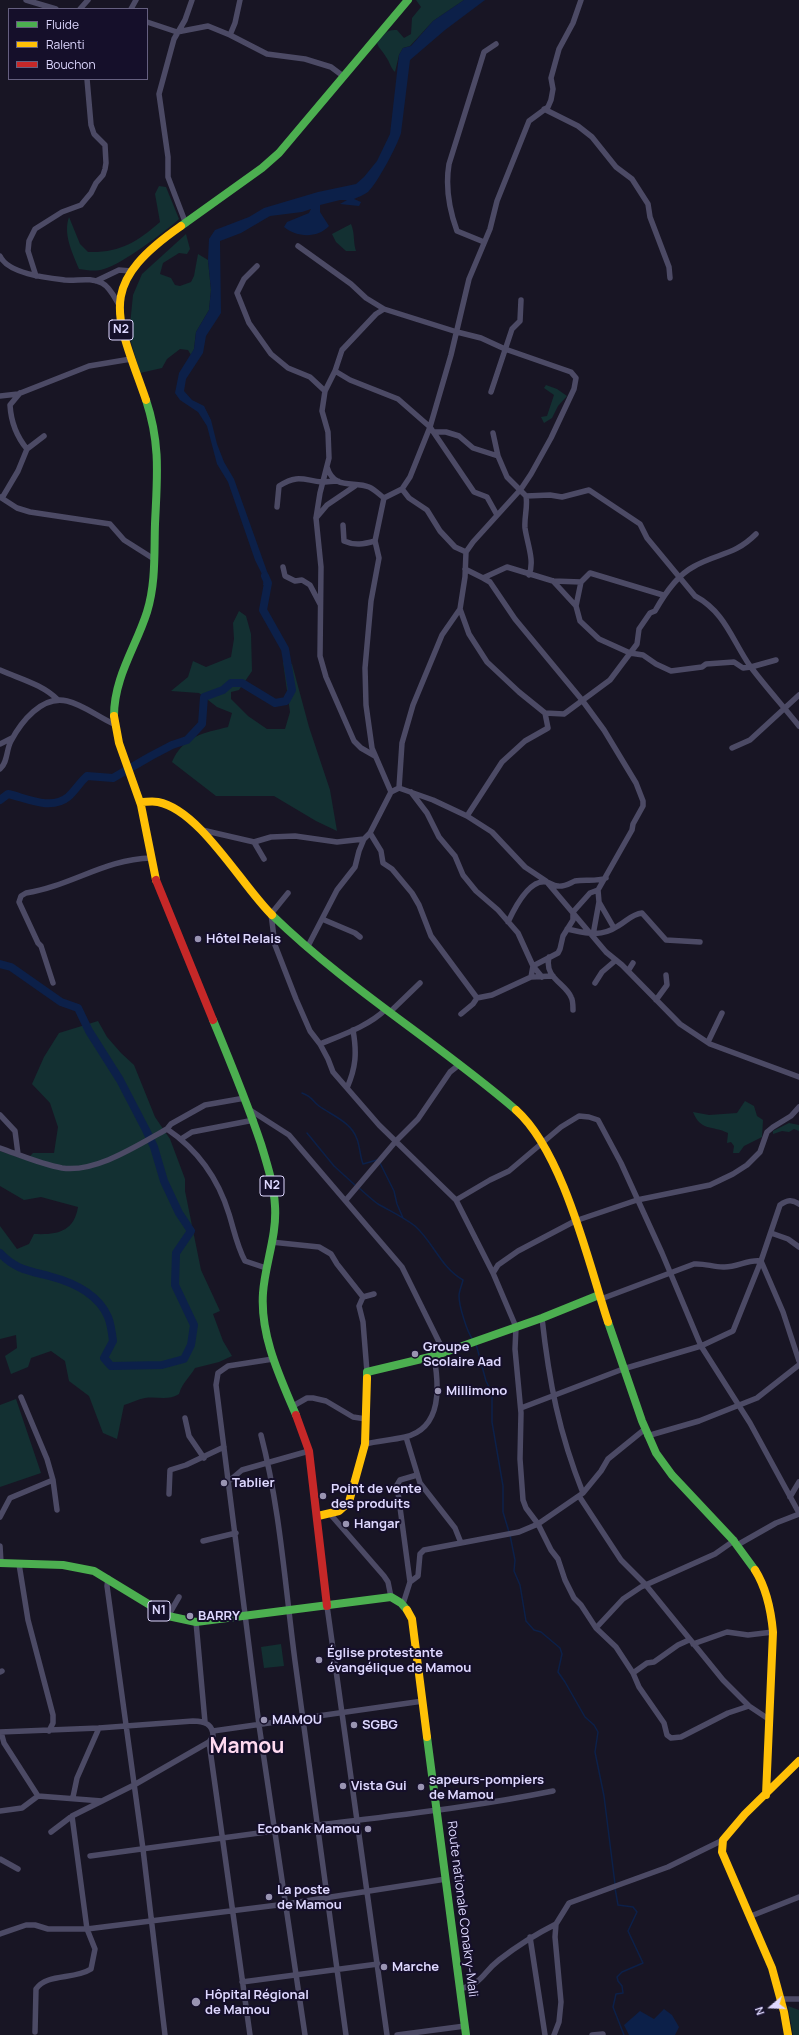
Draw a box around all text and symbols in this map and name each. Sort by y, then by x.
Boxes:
legend [8,8,148,80]
text: Fluide [46,16,79,33]
text: Ralenti [46,36,85,53]
text: Bouchon [46,56,96,73]
road number: N2 [109,320,133,340]
place label: Hôtel Relais [206,931,281,947]
marker: Hôtel Relais [193,934,203,944]
road number: N2 [260,1176,284,1196]
place label: Groupe Scolaire Aad [423,1339,501,1370]
marker: Groupe Scolaire Aad [410,1349,420,1359]
place label: Millimono [446,1383,507,1399]
marker: Millimono [433,1386,443,1396]
place label: Tablier [232,1475,275,1491]
marker: Tablier [219,1478,229,1488]
place label: Point de vente des produits [331,1481,421,1512]
marker: Point de vente des produits [318,1491,328,1501]
place label: Hangar [354,1516,400,1532]
marker: Hangar [341,1519,351,1529]
road number: N1 [148,1601,170,1621]
place label: BARRY [198,1608,240,1624]
marker: BARRY [185,1611,195,1621]
place label: Église protestante évangélique de Mamou [327,1645,471,1676]
marker: Église protestante évangélique de Mamou [314,1655,324,1665]
place label: MAMOU [272,1712,322,1728]
marker: MAMOU [259,1715,269,1725]
place label: SGBG [362,1717,398,1733]
marker: SGBG [349,1720,359,1730]
district label: Mamou [210,1734,284,1760]
place label: sapeurs-pompiers de Mamou [429,1772,544,1803]
place label: Vista Gui [351,1778,407,1794]
marker: Vista Gui [338,1781,348,1791]
marker: sapeurs-pompiers de Mamou [416,1782,426,1792]
street label: Route nationale Conakry-Mali [443,1820,481,1998]
place label: Ecobank Mamou [258,1821,360,1837]
marker: Ecobank Mamou [363,1824,373,1834]
place label: La poste de Mamou [277,1882,342,1913]
marker: La poste de Mamou [264,1892,274,1902]
place label: Marche [392,1959,439,1975]
marker: Marche [379,1962,389,1972]
place label: Hôpital Régional de Mamou [205,1987,309,2018]
north arrow [751,1987,791,2027]
marker: Hôpital Régional de Mamou [190,1996,202,2008]
text: N [751,2005,768,2017]

